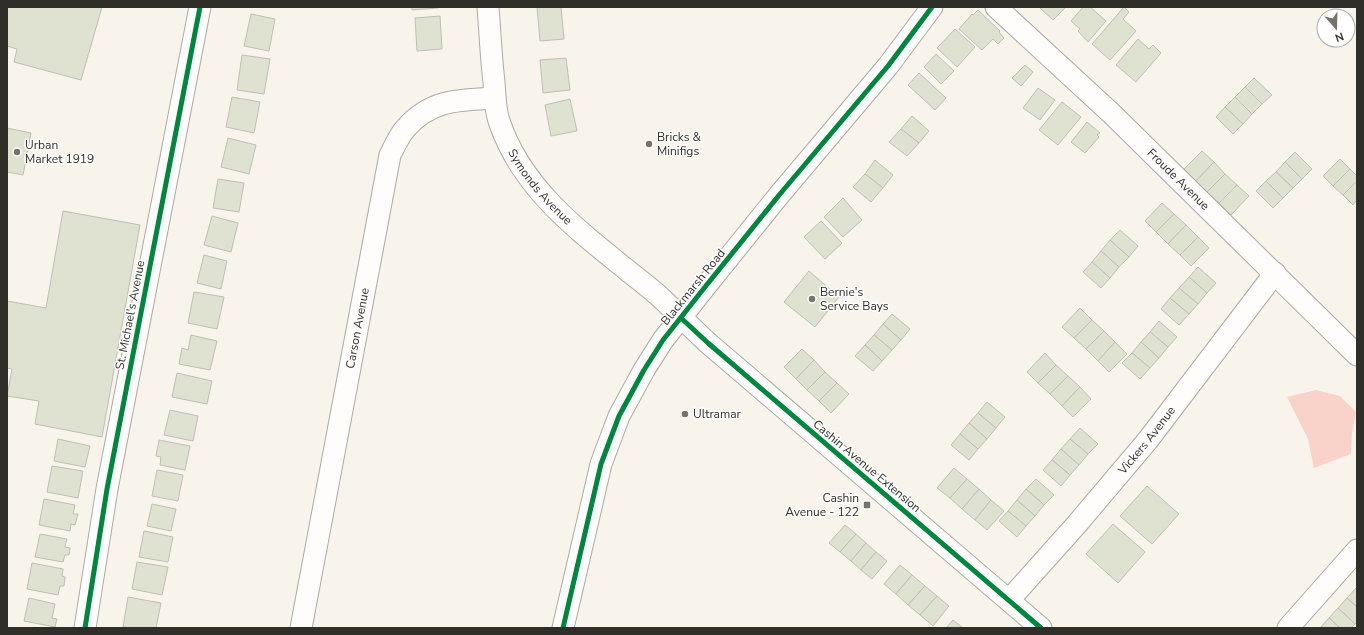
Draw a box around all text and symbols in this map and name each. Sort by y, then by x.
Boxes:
north arrow [1316,8,1356,48]
text: N [1333,28,1346,45]
place label: Bricks & Minifigs [657,129,701,159]
place label: Urban Market 1919 [25,137,94,167]
marker: Bricks & Minifigs [644,139,654,149]
street label: Froude Avenue [1144,145,1213,214]
street label: Symonds Avenue [504,146,576,228]
marker: Urban Market 1919 [12,147,22,157]
street label: Blackmarsh Road [657,245,729,329]
street label: St. Michael's Avenue [112,259,148,371]
place label: Bernie's Service Bays [820,284,889,314]
street label: Carson Avenue [342,287,373,370]
marker: Bernie's Service Bays [807,294,817,304]
street label: Vickers Avenue [1114,403,1179,478]
place label: Ultramar [693,406,742,422]
marker: Ultramar [680,409,690,419]
street label: Cashin Avenue Extension [810,416,924,516]
place label: Cashin Avenue - 122 [785,490,859,520]
marker: Cashin Avenue - 122 [862,500,872,510]

